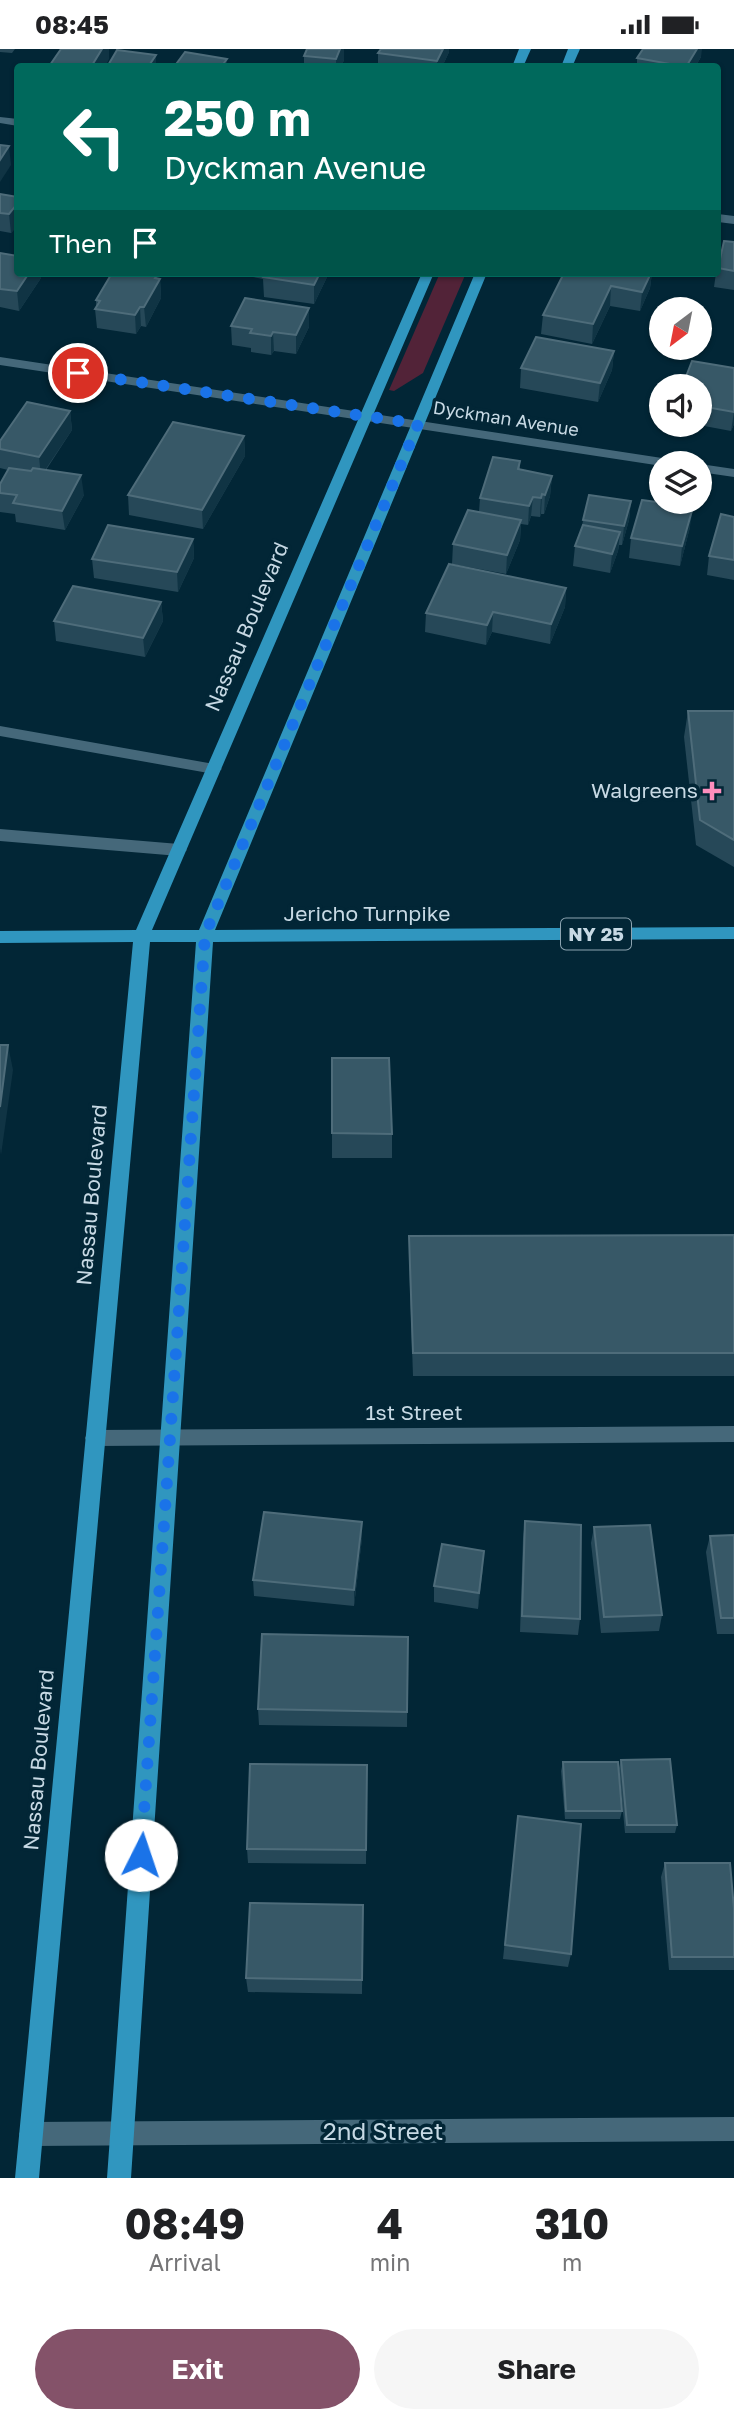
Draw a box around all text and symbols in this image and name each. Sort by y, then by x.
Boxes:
text: 08:45 [35,9,109,40]
text: 250 m [164,88,311,147]
icon: left [49,91,140,182]
text: Dyckman Avenue [164,148,426,186]
icon: arrive [126,224,164,262]
text: Then [49,228,112,259]
north arrow [649,297,712,361]
map controls [649,297,712,514]
pin [48,343,108,403]
icon: arrive [59,354,97,392]
button: sound [649,374,712,437]
street label: Dyckman Avenue [432,396,581,440]
button: layers [649,451,712,514]
street label: Nassau Boulevard [199,538,293,715]
place label: Walgreens [591,777,698,803]
marker: Walgreens [704,783,720,799]
street label: Jericho Turnpike [284,900,450,926]
road number: NY 25 [561,919,631,949]
street label: Nassau Boulevard [70,1103,112,1286]
street label: 1st Street [365,1399,463,1425]
street label: Nassau Boulevard [17,1668,59,1851]
position arrow [104,1818,178,1892]
street label: 2nd Street [323,2116,443,2145]
text: 08:49 [125,2198,245,2248]
text: 4 [377,2198,403,2248]
text: 310 [535,2198,609,2248]
text: Arrival [149,2248,221,2276]
text: min [370,2248,410,2276]
text: m [562,2248,582,2276]
button: Exit [35,2329,360,2409]
button: Share [374,2329,699,2409]

